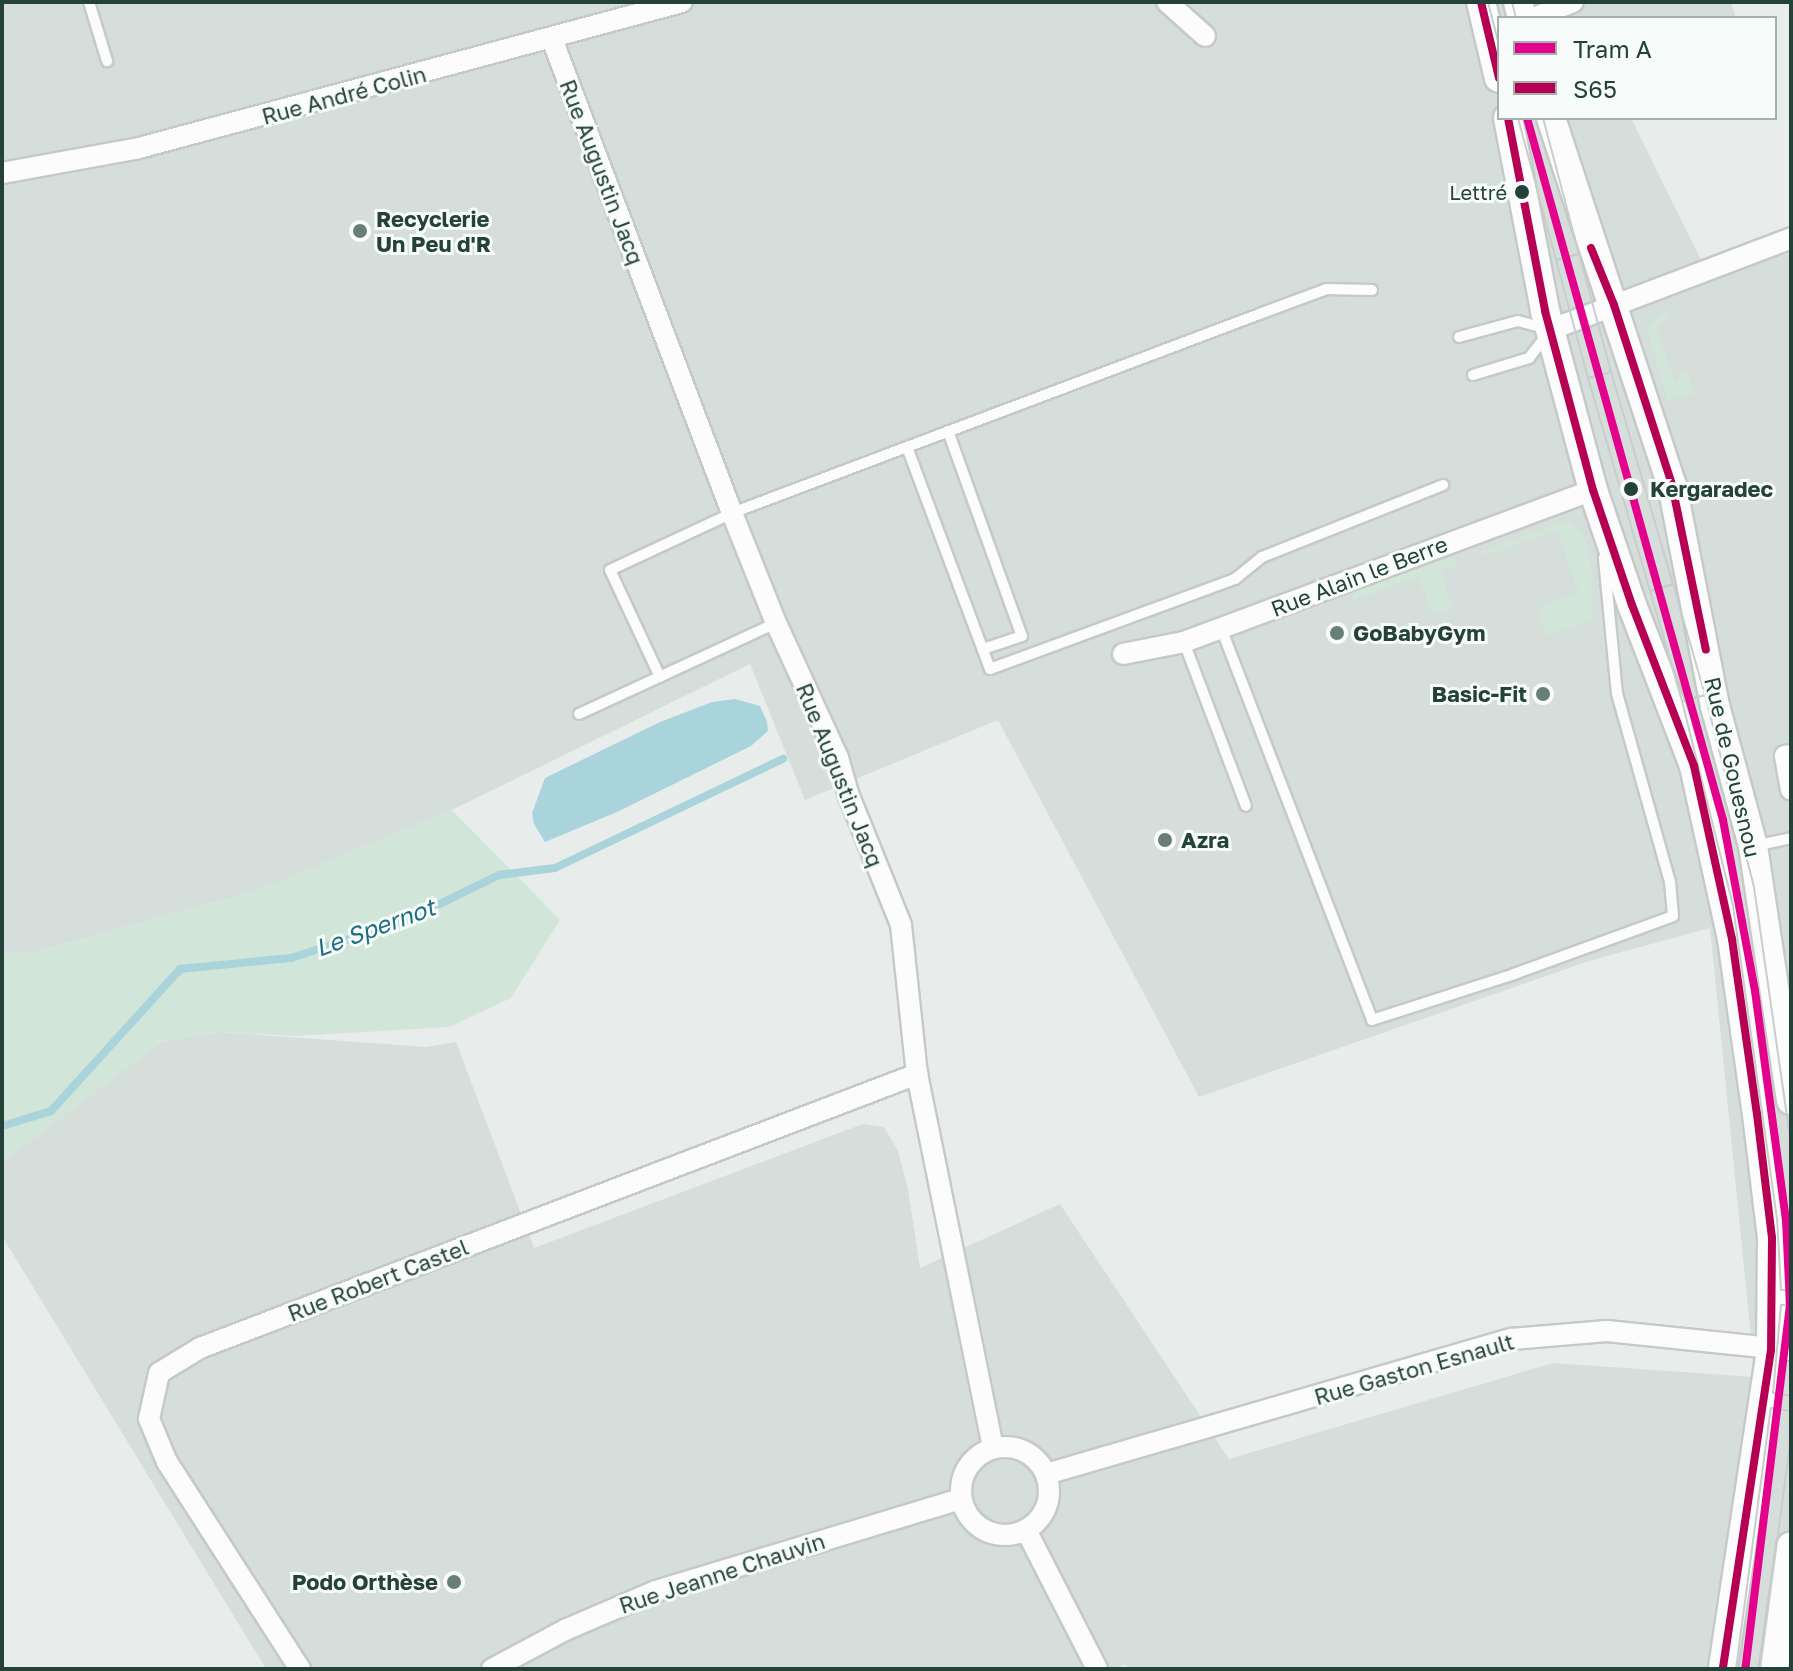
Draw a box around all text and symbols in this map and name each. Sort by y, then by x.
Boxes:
legend [1497,16,1777,120]
text: Tram A [1573,34,1652,63]
street label: Rue André Colin [259,60,429,130]
text: S65 [1573,74,1617,103]
street label: Rue Augustin Jacq [555,76,649,268]
place label: Lettré [1449,180,1507,204]
marker: Lettré [1514,184,1530,200]
place label: Recyclerie Un Peu d'R [376,205,491,256]
marker: Recyclerie Un Peu d'R [351,222,369,240]
place label: Kergaradec [1650,476,1773,502]
marker: Kergaradec [1619,477,1643,501]
street label: Rue Alain le Berre [1267,530,1451,622]
place label: GoBabyGym [1353,620,1486,646]
marker: GoBabyGym [1328,624,1346,642]
street label: Rue de Gouesnou [1699,674,1767,860]
street label: Rue Augustin Jacq [791,679,889,871]
place label: Basic-Fit [1431,681,1527,707]
marker: Basic-Fit [1534,685,1552,703]
place label: Azra [1181,827,1229,853]
marker: Azra [1156,831,1174,849]
water label: Le Spernot [311,892,439,962]
street label: Rue Robert Castel [284,1233,472,1327]
street label: Rue Gaston Esnault [1311,1328,1517,1410]
street label: Rue Jeanne Chauvin [616,1527,828,1619]
place label: Podo Orthèse [292,1569,438,1595]
marker: Podo Orthèse [445,1573,463,1591]

